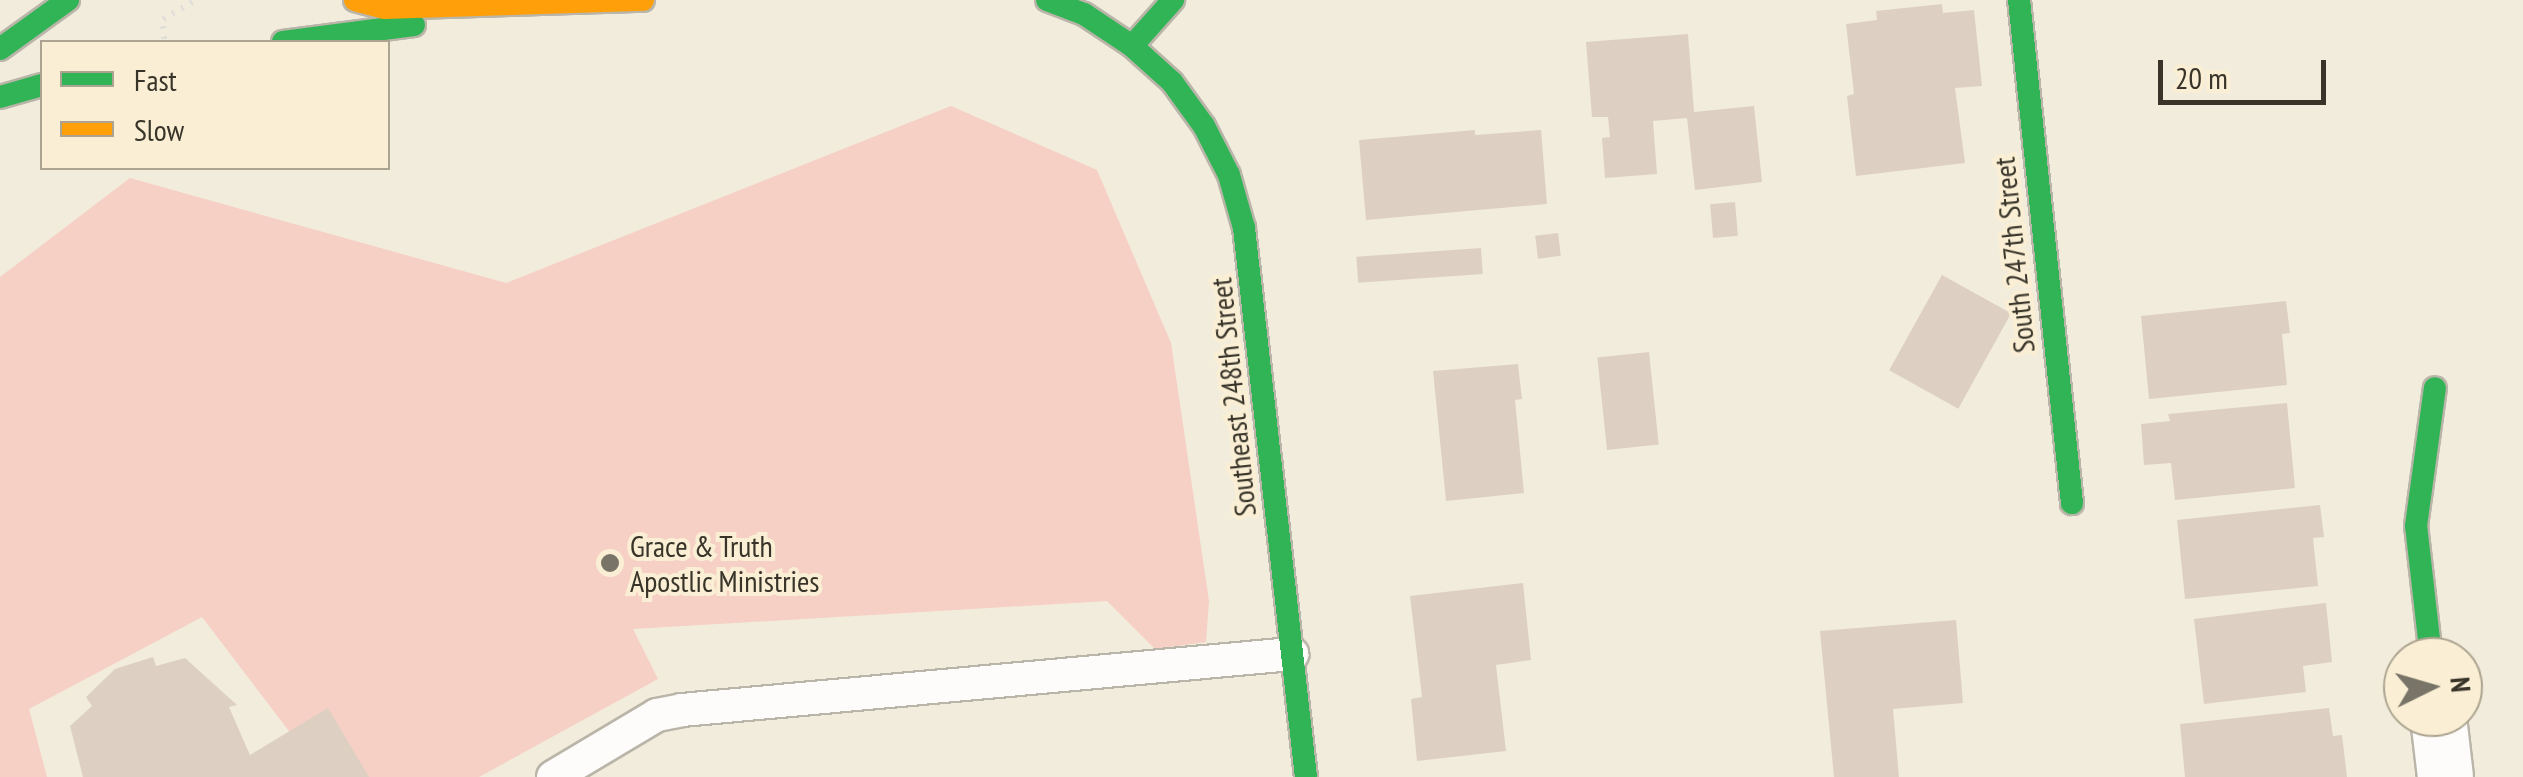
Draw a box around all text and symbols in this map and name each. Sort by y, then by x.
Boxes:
legend [40,40,390,170]
scale bar [2163,40,2330,102]
text: 20 m [2175,58,2228,97]
text: Fast [134,60,177,99]
text: Slow [134,110,184,149]
street label: South 247th Street [1986,155,2042,355]
street label: Southeast 248th Street [1203,276,1263,518]
place label: Grace & Truth Apostlic Ministries [630,528,820,598]
marker: Grace & Truth Apostlic Ministries [599,552,621,574]
north arrow [2383,637,2483,737]
text: N [2442,675,2480,694]

